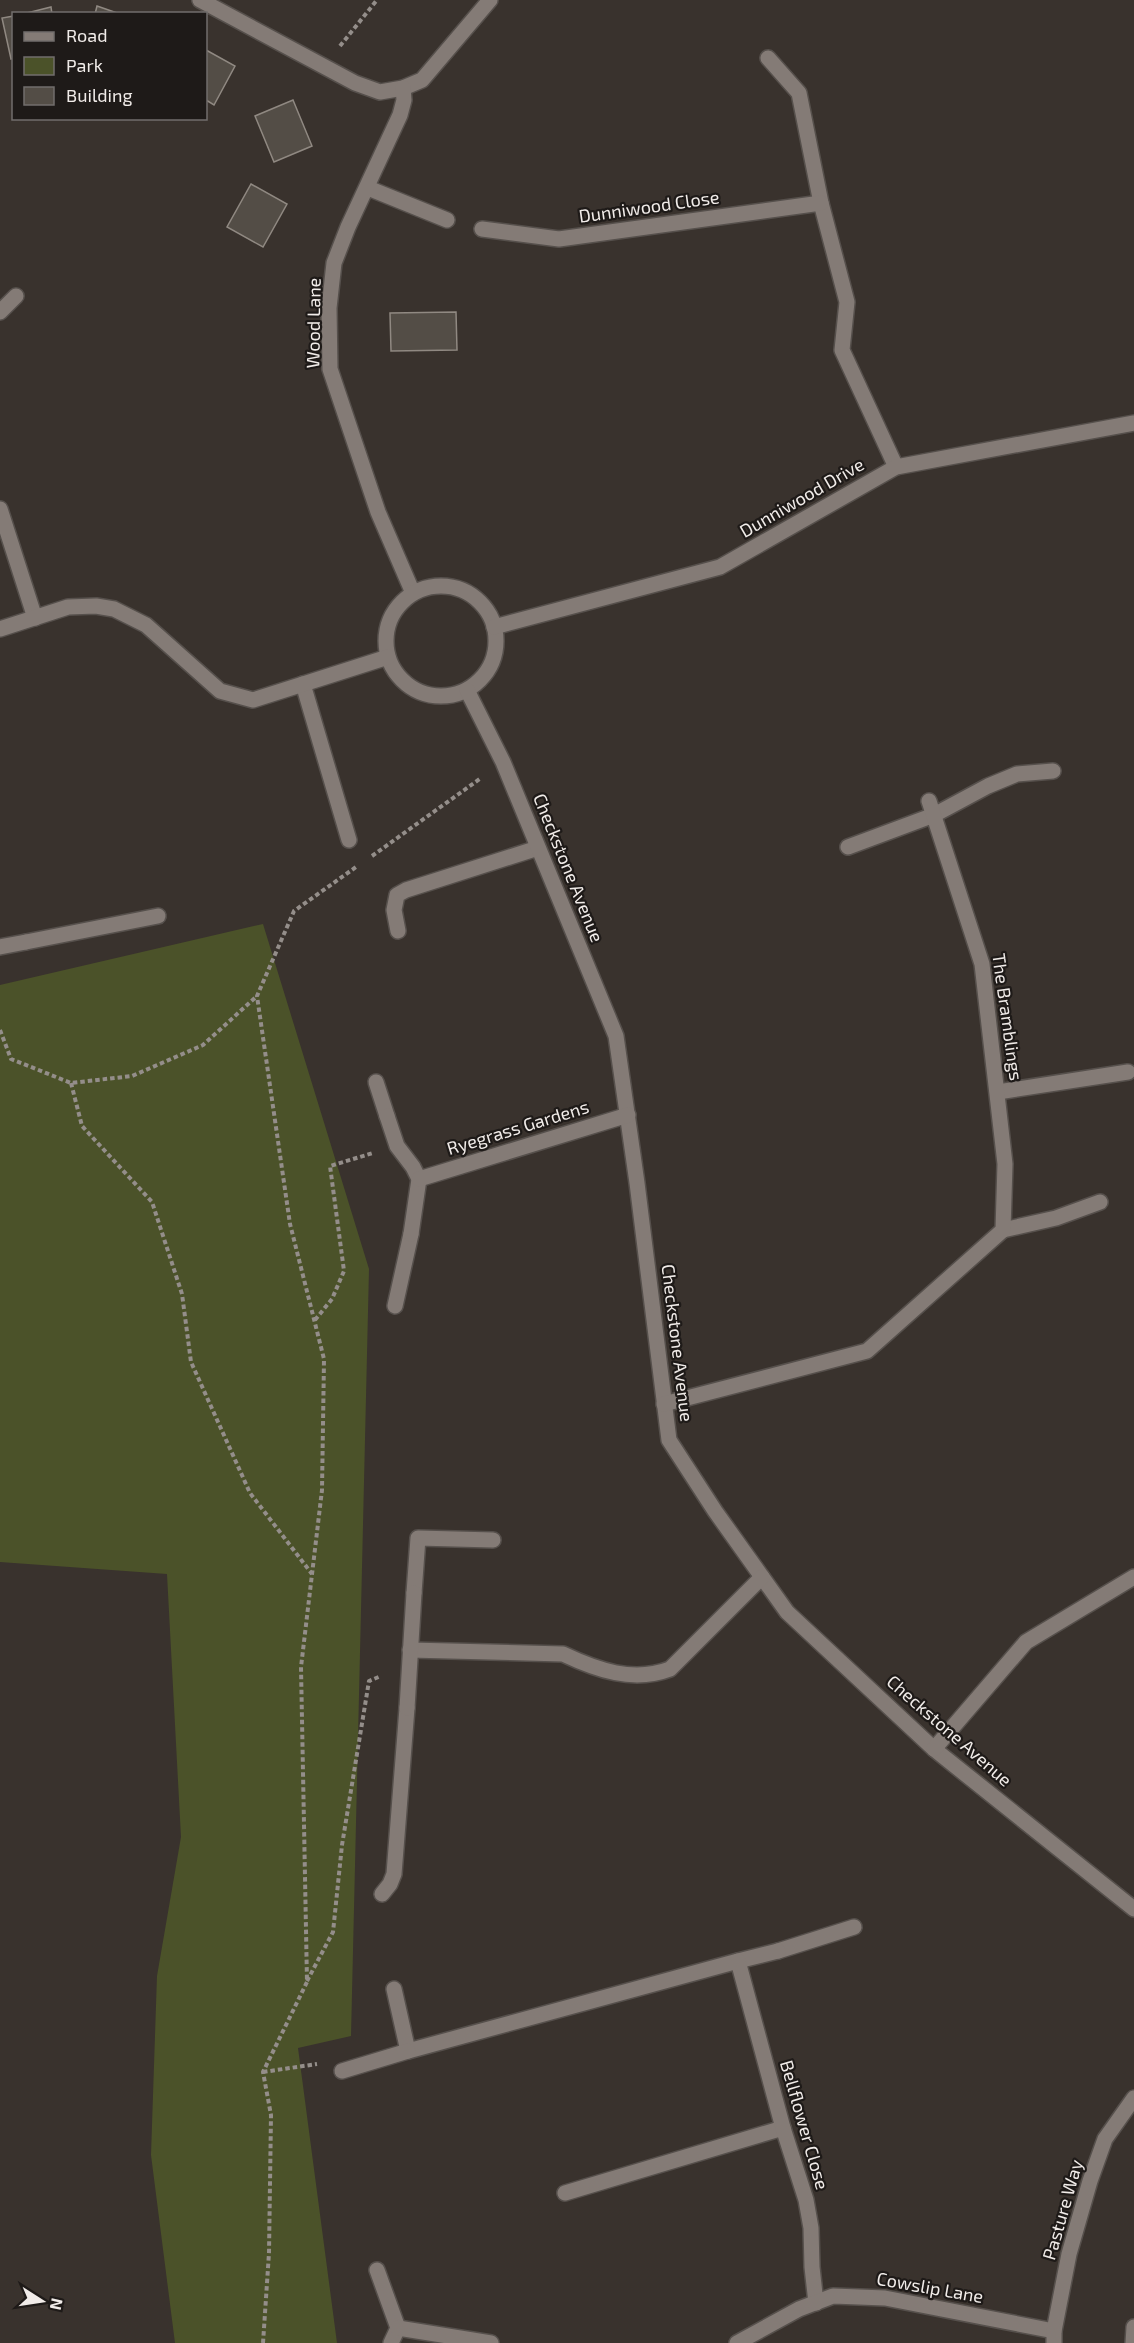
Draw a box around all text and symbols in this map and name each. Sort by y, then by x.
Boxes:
legend [12,12,207,120]
text: Road [66,24,107,46]
text: Park [66,54,103,76]
text: Building [66,84,133,106]
street label: Dunniwood Close [577,185,721,227]
street label: Wood Lane [301,277,325,369]
street label: Dunniwood Drive [735,453,868,542]
street label: Checkstone Avenue [529,790,609,945]
street label: The Bramblings [988,952,1028,1082]
street label: Ryegrass Gardens [444,1095,591,1159]
street label: Checkstone Avenue [657,1263,699,1423]
street label: Checkstone Avenue [883,1670,1017,1791]
street label: Bellflower Close [776,2057,834,2192]
street label: Pasture Way [1037,2157,1087,2262]
street label: Cowslip Lane [875,2267,985,2307]
north arrow [12,2271,72,2331]
text: N [47,2297,68,2312]

